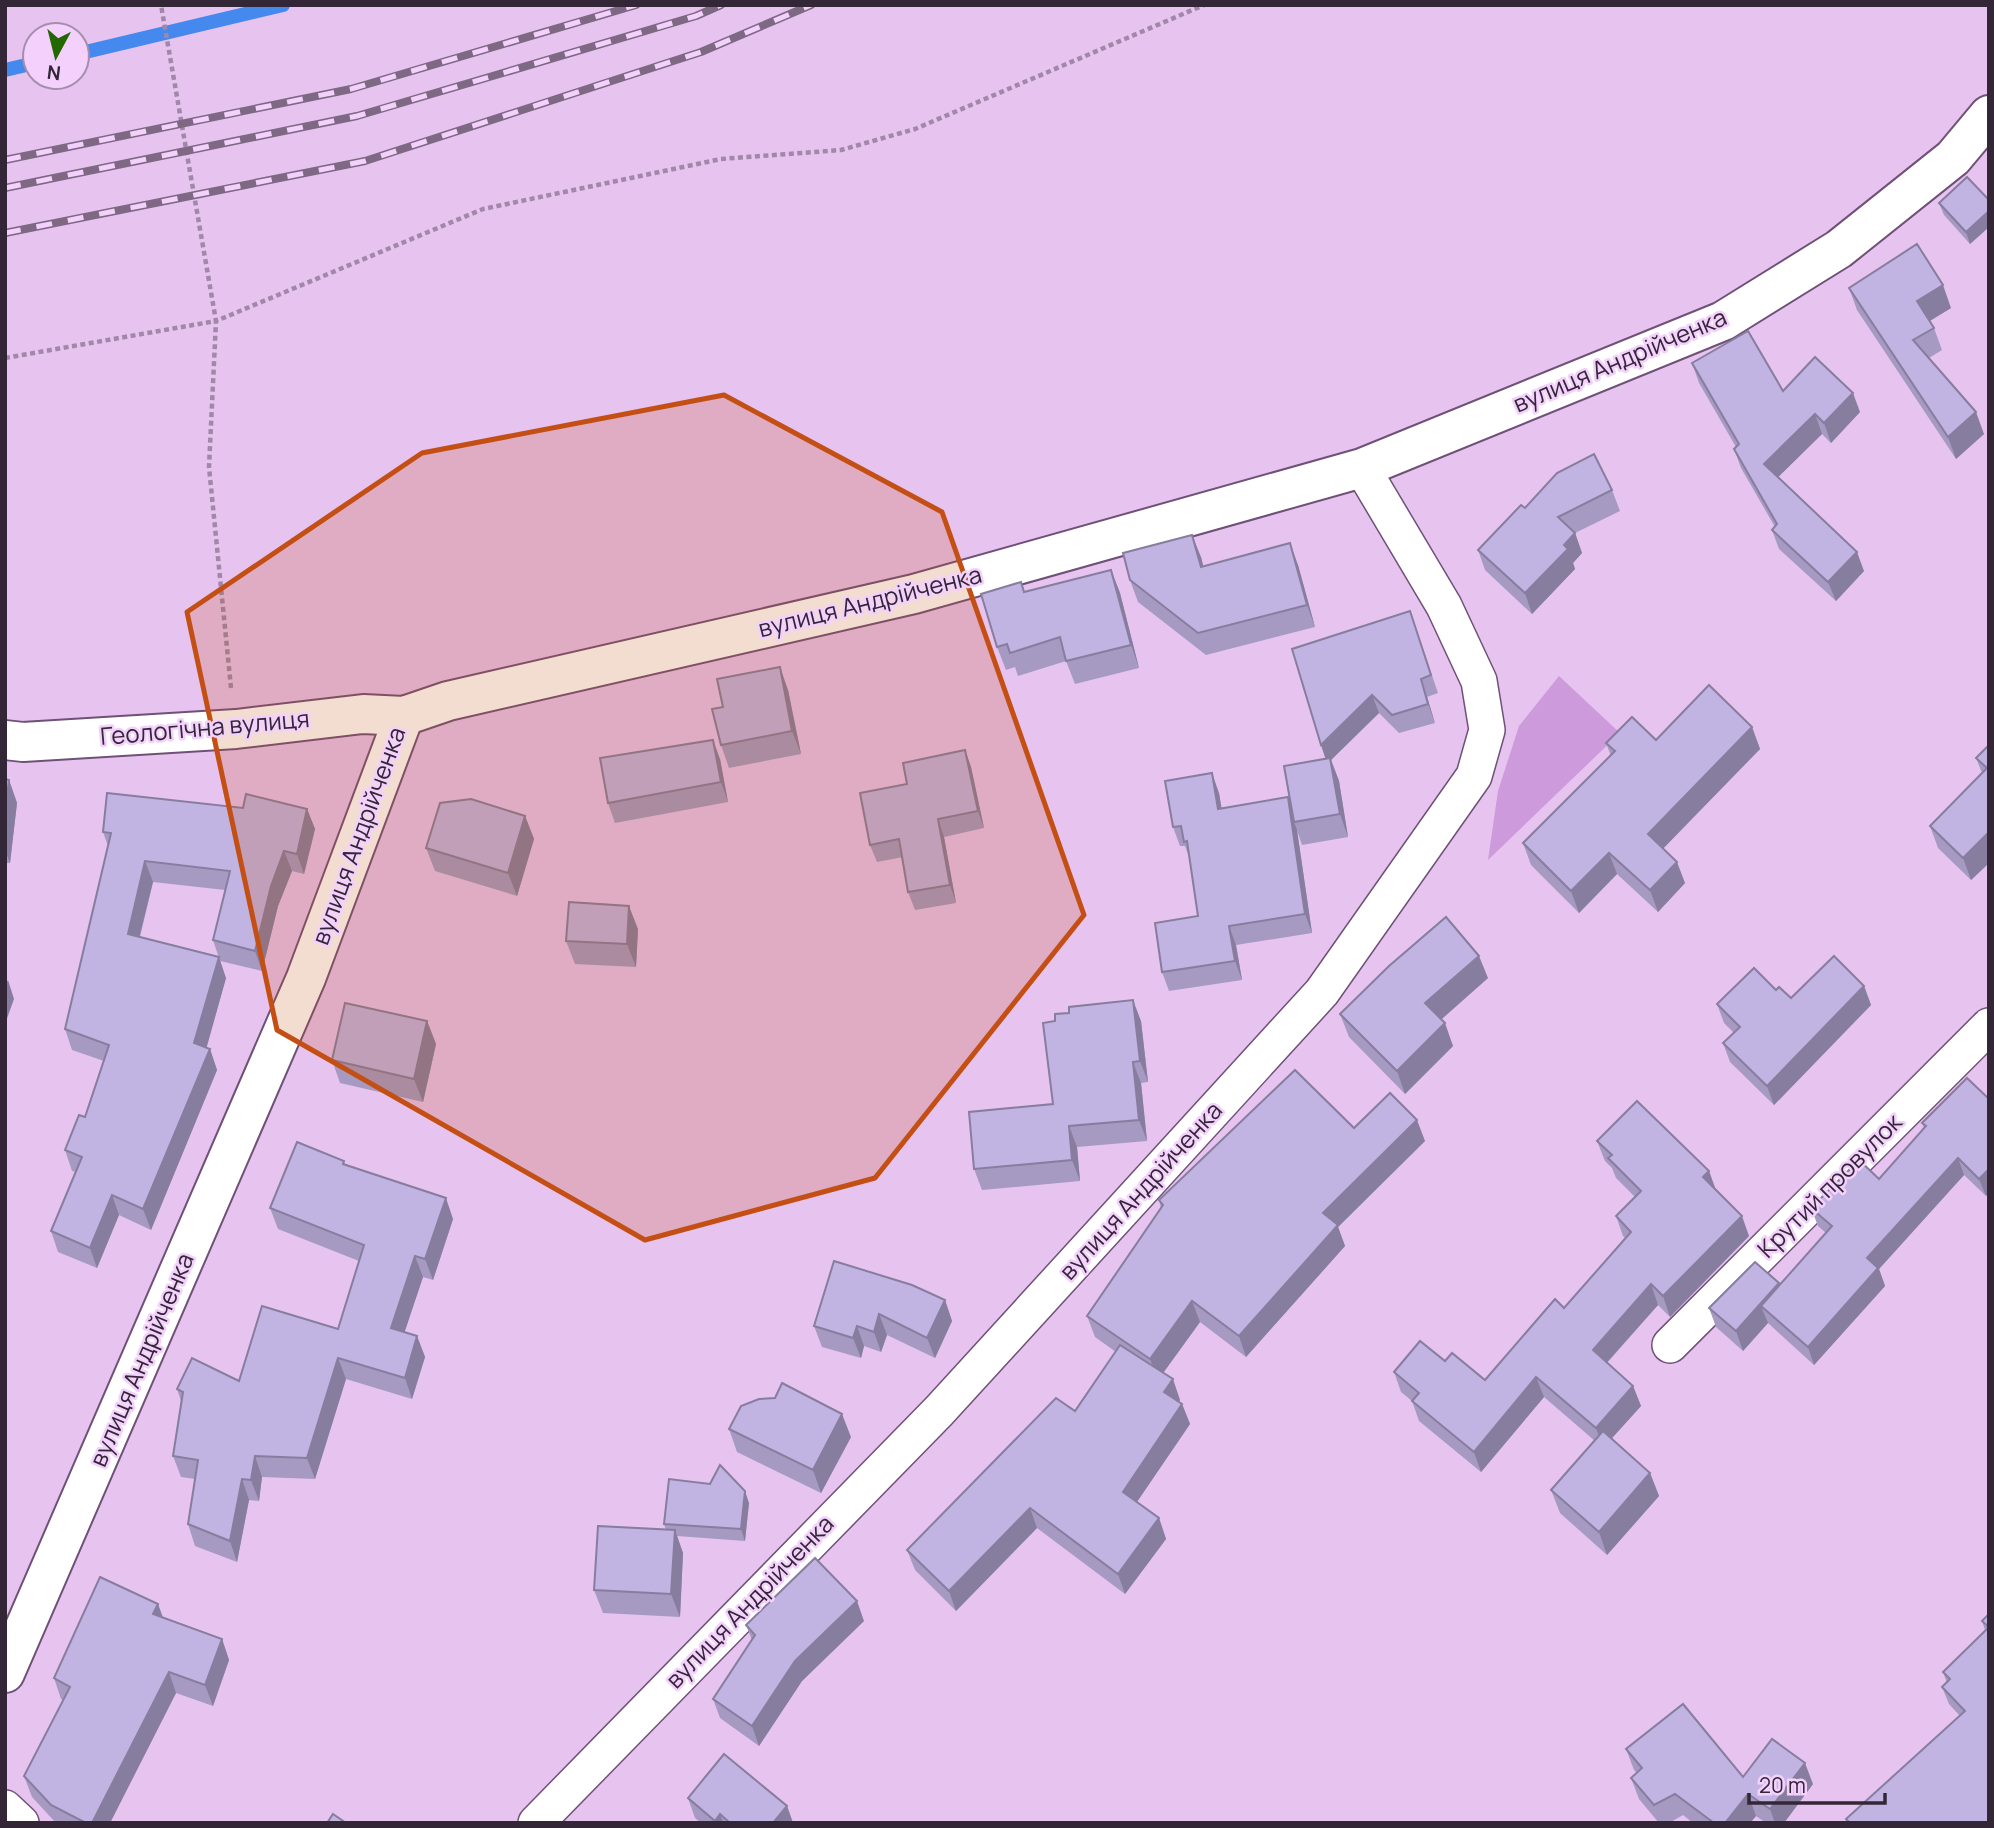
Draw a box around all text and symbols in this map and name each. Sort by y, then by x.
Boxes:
north arrow [21,21,91,91]
text: N [46,59,62,87]
street label: вулиця Андрійченка [1508,300,1731,420]
street label: вулиця Андрійченка [754,557,985,644]
street label: Геологічна вулиця [99,701,311,752]
street label: вулиця Андрійченка [303,722,412,949]
street label: вулиця Андрійченка [1051,1094,1229,1286]
street label: Крутий провулок [1749,1105,1909,1264]
street label: вулиця Андрійченка [81,1248,201,1471]
street label: вулиця Андрійченка [657,1507,840,1695]
scale bar [1749,1762,1885,1806]
text: 20 m [1759,1771,1806,1799]

